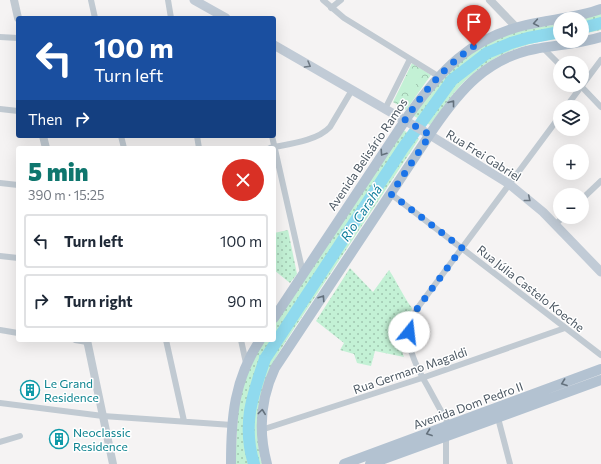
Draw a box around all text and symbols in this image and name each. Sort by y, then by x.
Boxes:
pin [457,5,491,46]
icon: arrive [463,11,485,33]
map controls [553,12,589,224]
button: sound [553,12,589,48]
one-way arrow [533,18,539,27]
text: 100 m [94,30,174,64]
icon: left [28,32,80,84]
button: search [553,56,589,92]
one-way arrow [304,60,311,67]
text: Turn left [94,64,163,86]
street label: Avenida Belisário Ramos [324,95,410,213]
button: layers [553,100,589,136]
one-way arrow [447,101,454,108]
icon: right [71,108,93,130]
text: Then [28,110,63,128]
street label: Rua Frei Gabriel [444,126,524,184]
button: + [553,144,589,180]
one-way arrow [380,149,388,156]
text: 5 min [28,157,89,186]
button: close [222,159,264,201]
water label: Rio Carahá [337,182,385,244]
text: 390 m · 15:25 [28,187,104,203]
button: − [553,188,589,224]
one-way arrow [523,194,530,201]
icon: left [30,230,52,252]
text: Turn left [64,232,123,250]
text: 100 m [220,232,262,250]
street label: Rua Júlia Castelo Koeche [474,242,587,335]
icon: right [30,290,52,312]
text: Turn right [64,292,133,310]
text: 90 m [227,292,262,310]
one-way arrow [317,295,324,302]
position arrow [388,311,430,353]
street label: Rua Germano Magaldi [351,344,469,396]
place label: Le Grand Residence [44,376,99,404]
one-way arrow [561,378,568,387]
building icon: Le Grand Residence [19,379,41,401]
street label: Avenida Dom Pedro II [411,379,525,431]
one-way arrow [257,409,266,415]
place label: Neoclassic Residence [73,425,131,453]
building icon: Neoclassic Residence [48,428,70,450]
one-way arrow [426,428,433,436]

